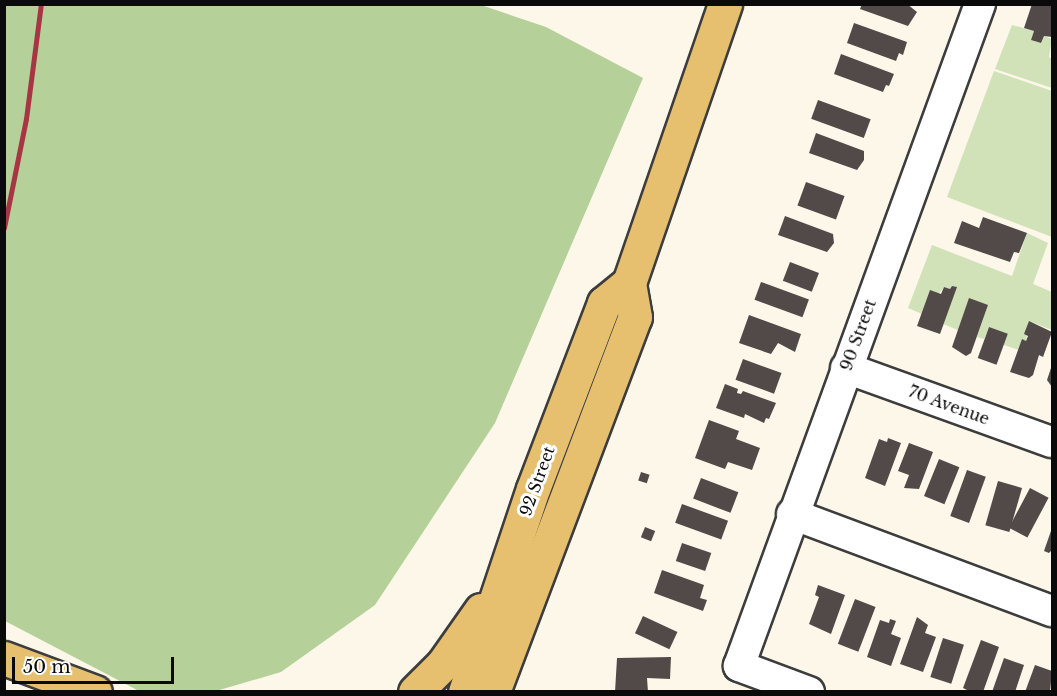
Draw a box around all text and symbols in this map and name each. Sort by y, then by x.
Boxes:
street label: 90 Street [836,297,880,373]
street label: 70 Avenue [906,381,992,429]
street label: 92 Street [516,443,558,519]
scale bar [15,645,177,683]
text: 50 m [23,656,71,678]

